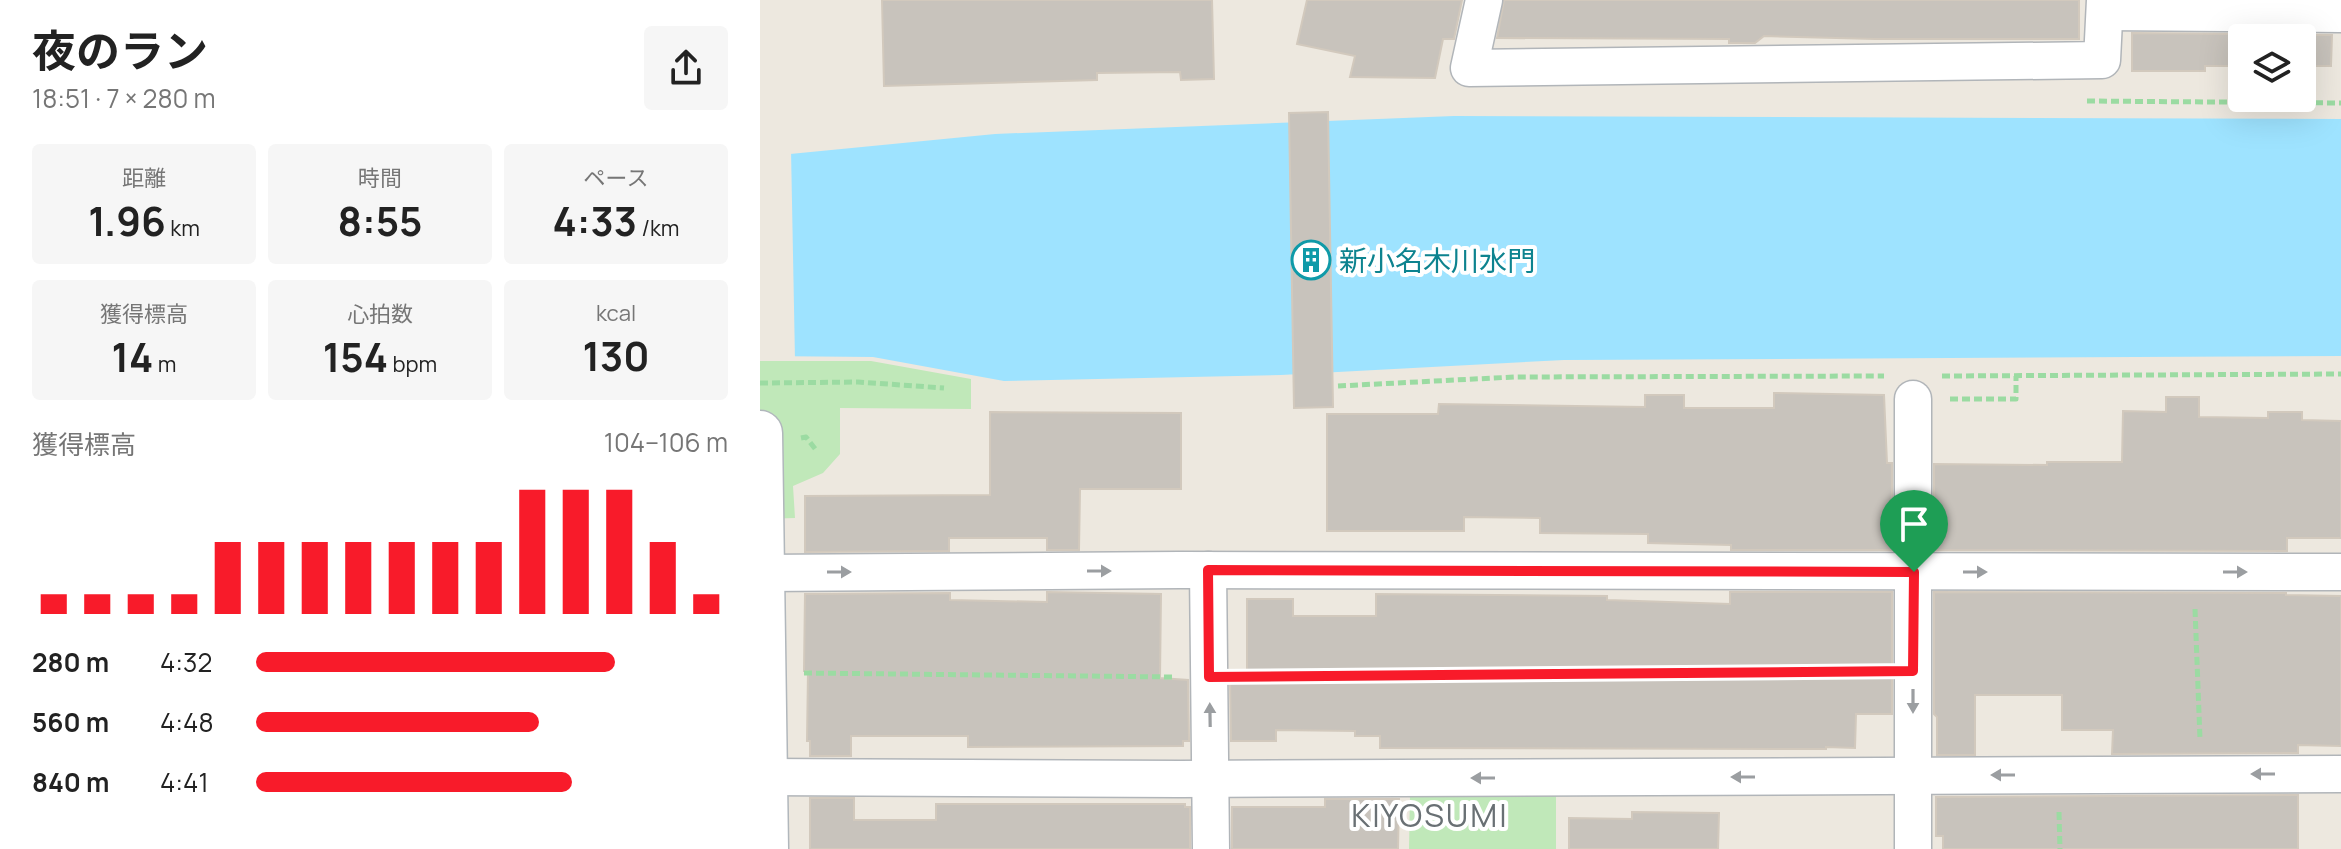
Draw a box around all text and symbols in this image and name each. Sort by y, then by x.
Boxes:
text: 夜のラン [32,20,208,80]
map controls [2228,24,2316,112]
button: layers [2228,24,2316,112]
button: share [644,26,728,110]
text: 18:51 · 7 × 280 m [32,80,216,116]
text: 距離 [122,163,166,193]
text: 時間 [358,163,402,193]
text: ペース [584,163,648,193]
text: 1.96 [88,193,166,248]
text: 8:55 [337,193,423,248]
text: 4:33 [552,193,637,248]
text: km [166,213,200,243]
text: /km [637,213,680,243]
building icon: 新小名木川水門 [1290,239,1332,281]
place label: 新小名木川水門 [1339,241,1535,279]
text: kcal [596,298,636,328]
text: 獲得標高 [100,299,188,329]
text: 心拍数 [347,299,413,329]
text: 130 [582,328,650,383]
text: 14 [112,329,153,384]
text: 154 [323,329,388,384]
text: m [153,349,176,379]
text: bpm [388,349,437,379]
text: 104–106 m [604,424,728,460]
text: 獲得標高 [32,426,136,462]
pin [1880,490,1948,572]
icon: arrive [1892,502,1936,546]
one-way arrow [1087,565,1112,577]
one-way arrow [827,566,852,578]
one-way arrow [1963,566,1988,578]
one-way arrow [2223,566,2248,578]
text: 280 m [32,644,109,680]
text: 4:32 [160,644,212,680]
one-way arrow [1907,689,1919,714]
one-way arrow [1203,702,1216,727]
text: 560 m [32,704,109,740]
text: 4:48 [160,704,214,740]
text: 840 m [32,764,109,800]
text: 4:41 [160,764,209,800]
one-way arrow [2250,768,2275,780]
one-way arrow [1990,769,2015,781]
one-way arrow [1730,770,1755,783]
one-way arrow [1470,772,1495,784]
district label: KIYOSUMI [1351,793,1509,837]

